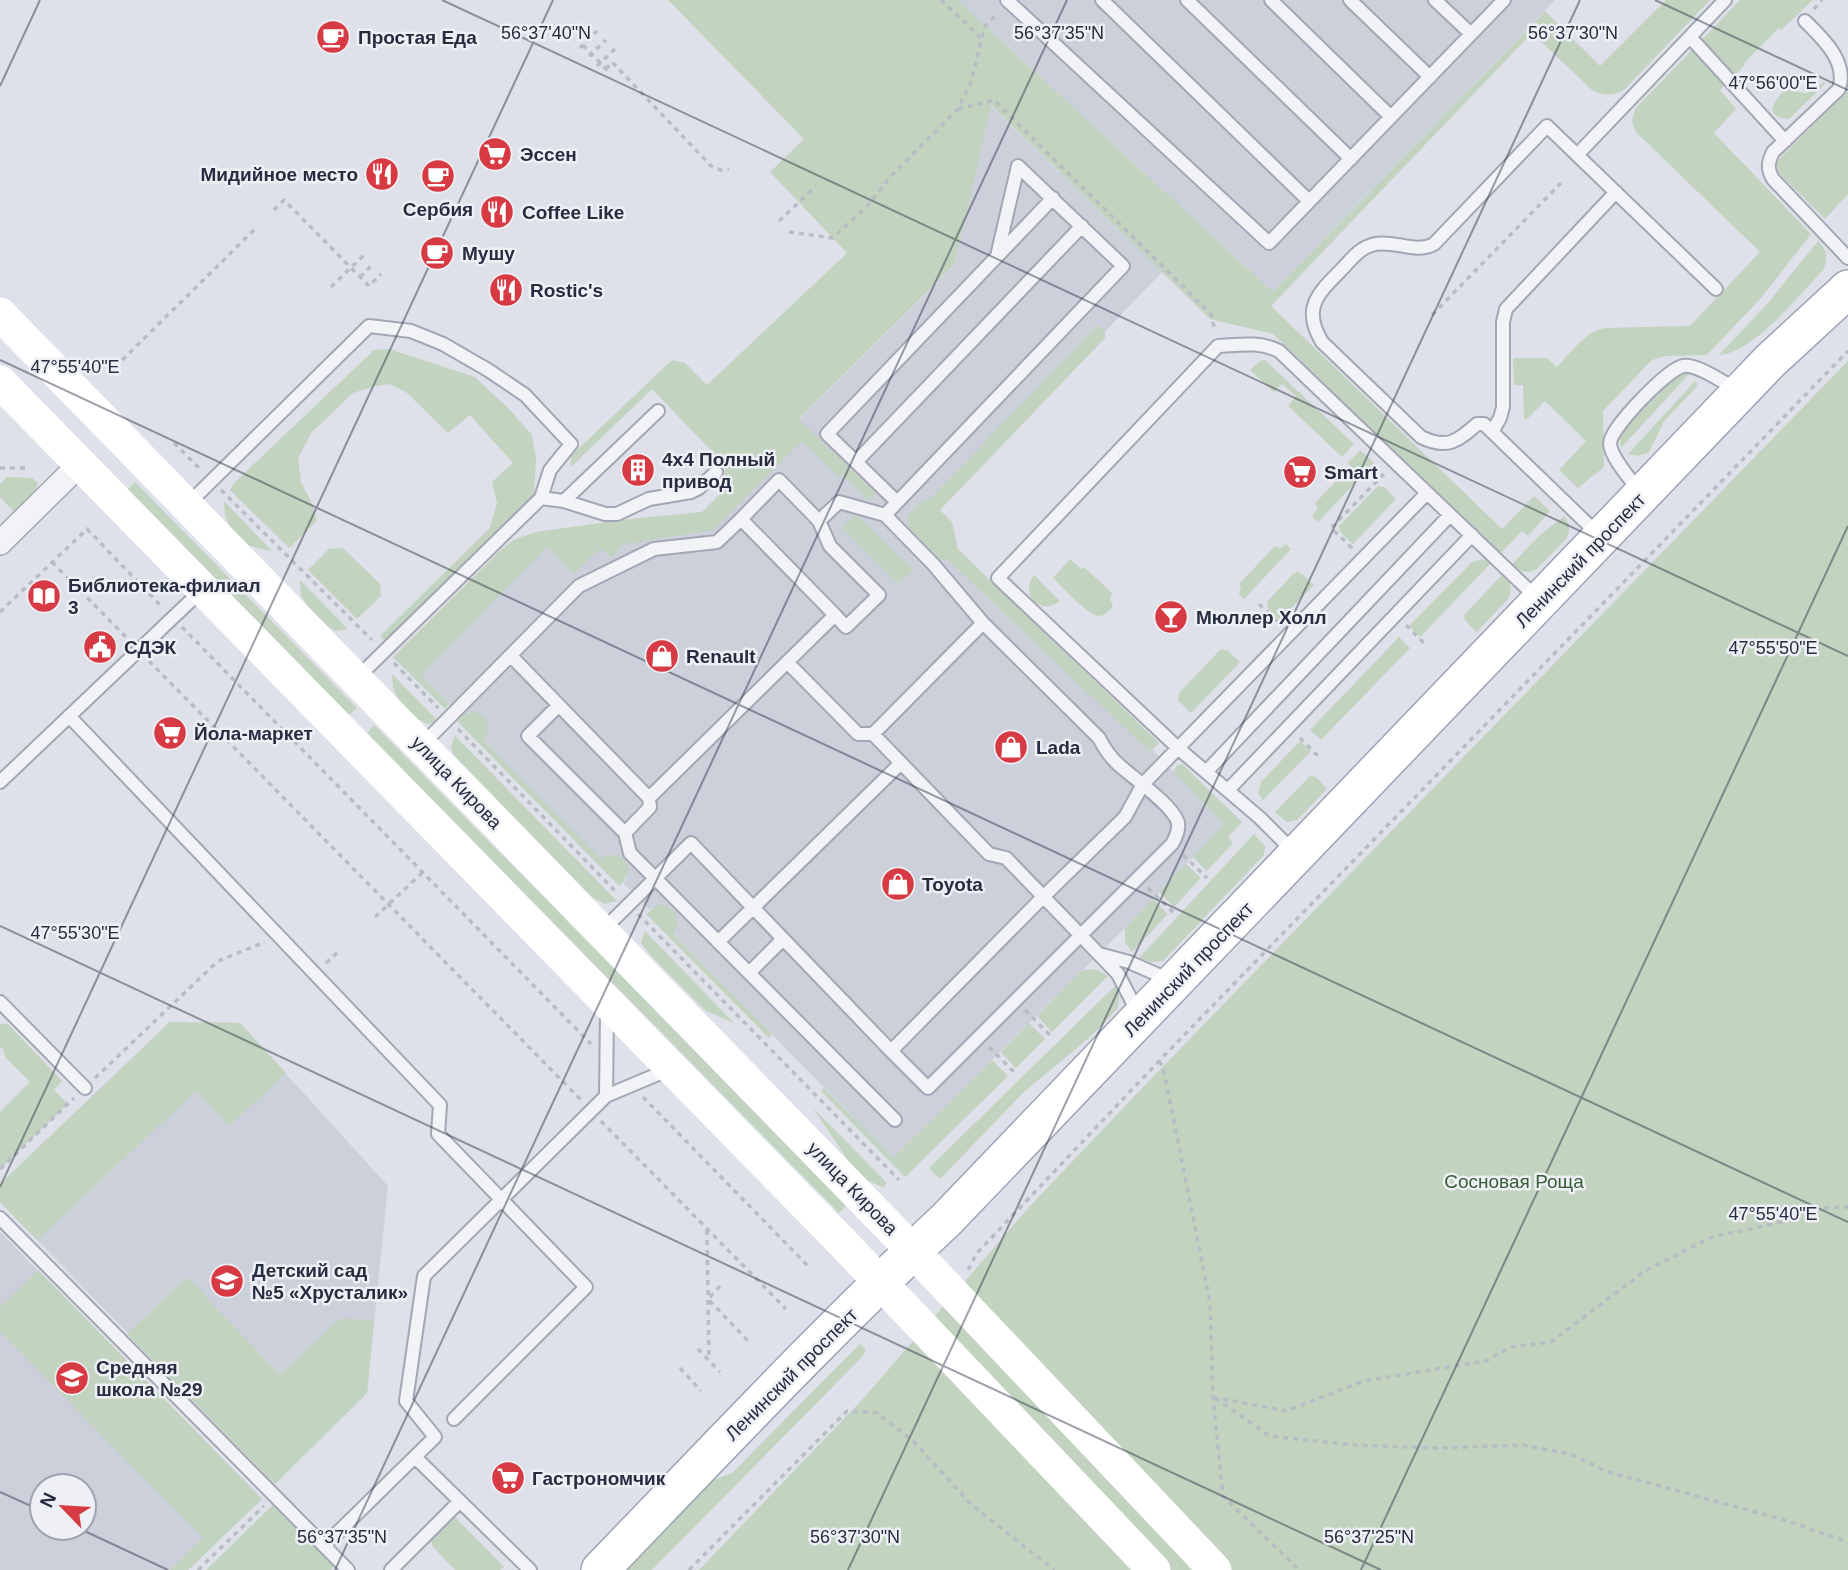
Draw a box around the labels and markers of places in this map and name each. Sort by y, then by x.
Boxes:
cafe icon: Простая Еда [314,18,352,56]
place label: Простая Еда [358,27,477,48]
supermarket icon: Эссен [476,135,514,173]
place label: Эссен [520,144,577,165]
restaurant icon: Мидийное место [363,155,401,193]
cafe icon: Сербия [419,157,457,195]
place label: Мидийное место [201,164,358,185]
restaurant icon: Coffee Like [478,193,516,231]
place label: Сербия [403,199,473,220]
place label: Coffee Like [522,202,624,223]
cafe icon: Мушу [418,234,456,272]
place label: Мушу [462,243,515,264]
restaurant icon: Rostic's [487,271,525,309]
place label: Rostic's [530,280,603,301]
place label: 4x4 Полный привод [662,449,775,492]
building icon: 4x4 Полный привод [619,451,657,489]
supermarket icon: Smart [1281,453,1319,491]
place label: Smart [1324,462,1379,483]
place label: Библиотека-филиал 3 [68,575,260,618]
library icon: Библиотека-филиал 3 [25,577,63,615]
bar icon: Мюллер Холл [1152,598,1190,636]
place label: Мюллер Холл [1196,607,1327,628]
public building icon: СДЭК [81,628,119,666]
place label: СДЭК [124,637,177,658]
shop icon: Renault [643,637,681,675]
place label: Renault [686,646,756,667]
supermarket icon: Йола-маркет [151,714,189,752]
place label: Йола-маркет [194,723,313,744]
shop icon: Lada [992,728,1030,766]
place label: Lada [1036,737,1081,758]
shop icon: Toyota [879,865,917,903]
place label: Toyota [922,874,983,895]
place label: Детский сад №5 «Хрусталик» [252,1260,408,1303]
school or university icon: Детский сад №5 «Хрусталик» [208,1262,246,1300]
place label: Средняя школа №29 [96,1357,202,1400]
school or university icon: Средняя школа №29 [53,1359,91,1397]
supermarket icon: Гастрономчик [489,1459,527,1497]
place label: Гастрономчик [532,1468,666,1489]

